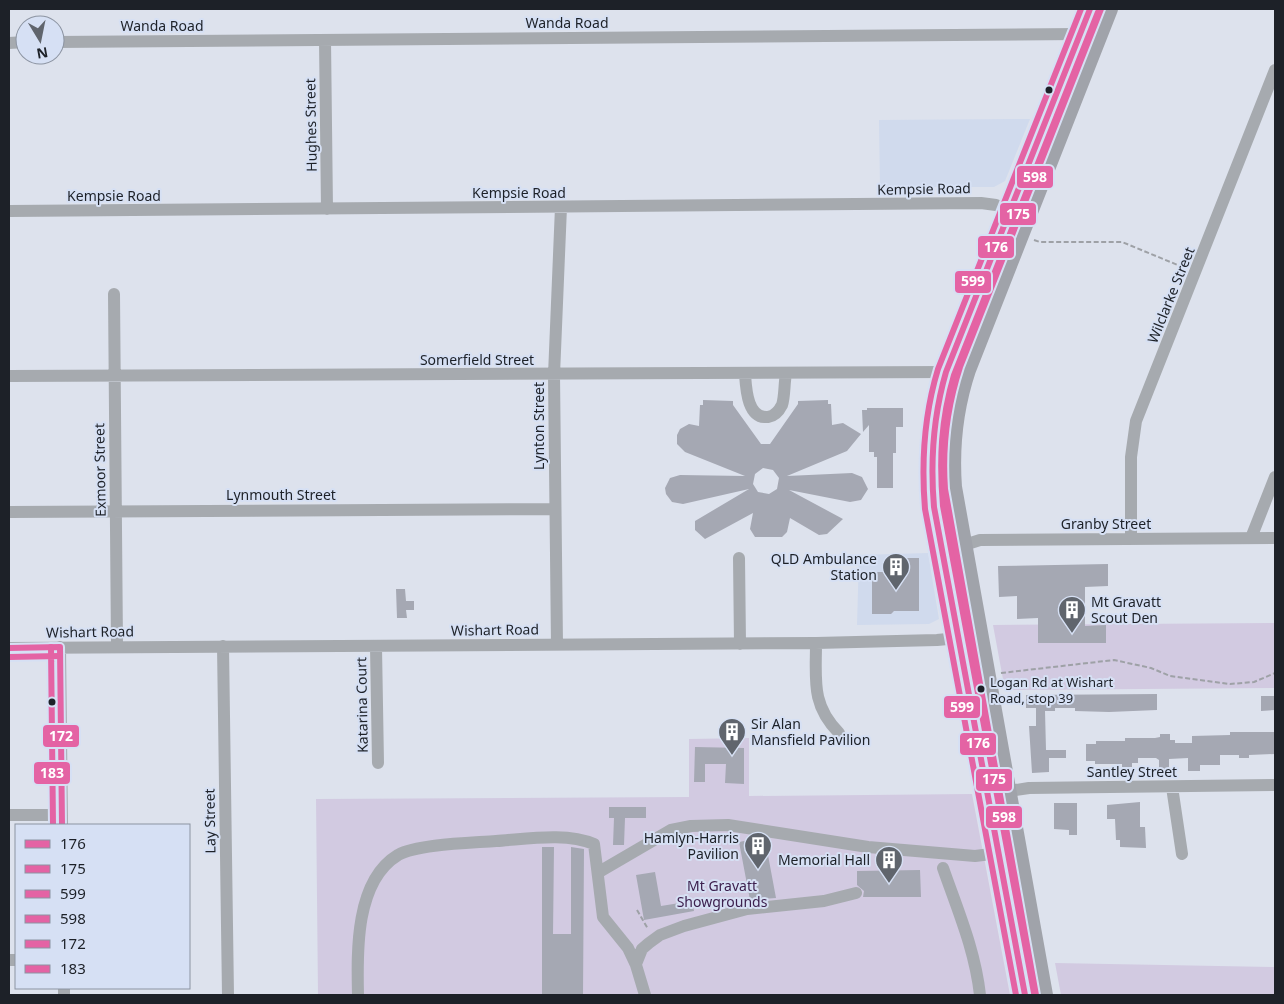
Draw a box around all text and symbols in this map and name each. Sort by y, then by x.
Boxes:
street label: Wanda Road [526,13,609,32]
north arrow [15,15,65,65]
street label: Wanda Road [121,16,204,35]
text: N [35,43,50,64]
street label: Hughes Street [300,78,321,172]
unlabelled marker [1044,85,1054,95]
line badge: 598 [1016,165,1054,189]
text: 598 [1023,167,1047,186]
street label: Kempsie Road [877,178,971,199]
street label: Kempsie Road [472,183,566,202]
street label: Kempsie Road [67,186,161,205]
line badge: 175 [999,202,1037,226]
text: 175 [1006,204,1030,223]
line badge: 176 [977,235,1015,259]
text: 176 [984,237,1008,256]
street label: Wilclarke Street [1143,244,1199,346]
line badge: 599 [954,270,992,294]
text: 599 [961,271,985,290]
street label: Somerfield Street [420,350,534,369]
street label: Lynton Street [529,382,548,470]
street label: Exmoor Street [89,423,110,517]
street label: Lynmouth Street [226,485,336,504]
street label: Granby Street [1061,514,1151,533]
place label: QLD Ambulance Station [771,549,877,584]
building icon: QLD Ambulance Station [881,552,911,591]
place label: Mt Gravatt Scout Den [1091,592,1161,627]
building icon: Mt Gravatt Scout Den [1057,595,1087,634]
street label: Wishart Road [451,619,539,640]
street label: Wishart Road [46,621,134,642]
street label: Katarina Court [351,657,372,753]
place label: Logan Rd at Wishart Road, stop 39 [990,673,1114,707]
marker: Logan Rd at Wishart Road, stop 39 [976,684,986,694]
line badge: 599 [943,695,981,719]
unlabelled marker [47,697,57,707]
text: 599 [950,697,974,716]
place label: Sir Alan Mansfield Pavilion [751,714,871,749]
building icon: Sir Alan Mansfield Pavilion [717,717,747,756]
line badge: 172 [42,724,80,748]
text: 172 [49,726,73,745]
line badge: 176 [959,732,997,756]
text: 176 [966,733,990,752]
line badge: 183 [33,761,71,785]
street label: Santley Street [1087,762,1177,781]
text: 183 [40,763,64,782]
line badge: 175 [975,768,1013,792]
text: 175 [982,769,1006,788]
street label: Lay Street [199,788,220,854]
line badge: 598 [985,805,1023,829]
text: 598 [992,807,1016,826]
legend [15,824,190,989]
place label: Hamlyn-Harris Pavilion [644,828,739,863]
building icon: Hamlyn-Harris Pavilion [743,831,773,870]
text: 176 [60,833,86,853]
building icon: Memorial Hall [874,845,904,884]
place label: Memorial Hall [778,850,870,869]
text: 175 [60,858,86,878]
park label: Mt Gravatt Showgrounds [677,876,768,911]
text: 599 [60,883,86,903]
text: 598 [60,908,86,928]
text: 172 [60,933,86,953]
text: 183 [60,958,86,978]

